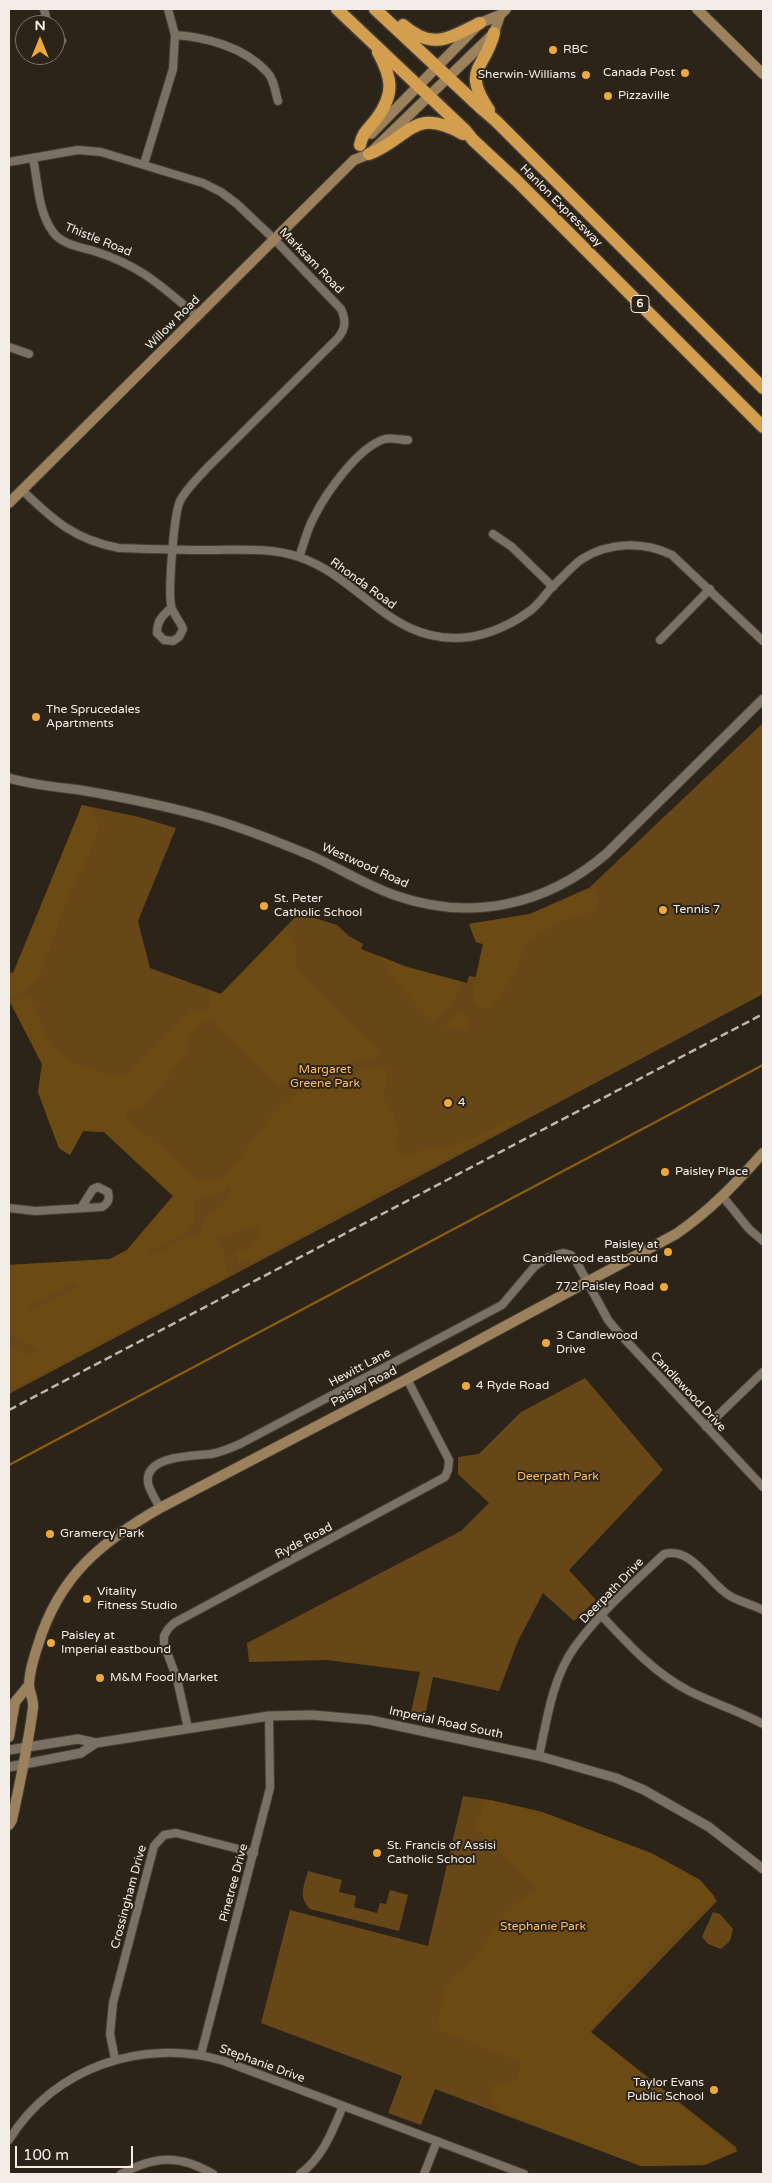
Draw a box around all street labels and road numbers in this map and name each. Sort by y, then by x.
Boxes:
street label: Hanlon Expressway [517,162,605,250]
street label: Thistle Road [62,220,134,260]
street label: Marksam Road [276,225,346,297]
street label: Willow Road [143,293,203,353]
road number: 6 [631,296,649,312]
street label: Rhonda Road [327,555,399,613]
street label: Westwood Road [319,840,411,892]
street label: Hewitt Lane [327,1346,393,1390]
street label: Candlewood Drive [647,1349,729,1435]
street label: Paisley Road [329,1364,399,1410]
street label: Ryde Road [273,1520,335,1562]
street label: Deerpath Drive [577,1555,647,1627]
street label: Imperial Road South [388,1704,504,1742]
street label: Pinetree Drive [217,1842,251,1924]
street label: Crossingham Drive [108,1843,150,1951]
street label: Stephanie Drive [217,2042,307,2086]

